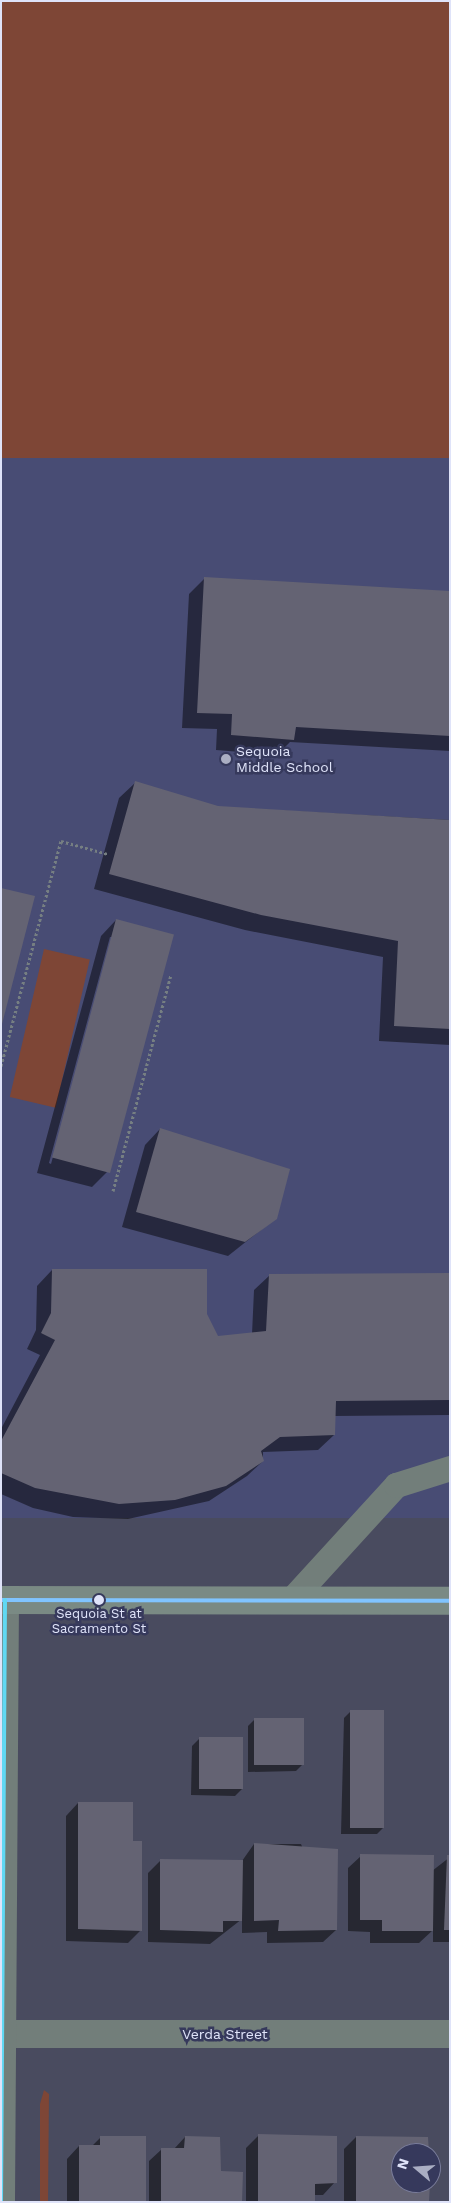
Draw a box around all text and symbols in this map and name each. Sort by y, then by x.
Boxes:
place label: Sequoia Middle School [236,743,333,776]
marker: Sequoia Middle School [220,753,232,765]
marker: Sequoia St at Sacramento St [94,1595,104,1605]
place label: Sequoia St at Sacramento St [52,1607,146,1638]
street label: Verda Street [182,2026,268,2042]
north arrow [391,2143,441,2193]
text: N [393,2156,412,2171]

